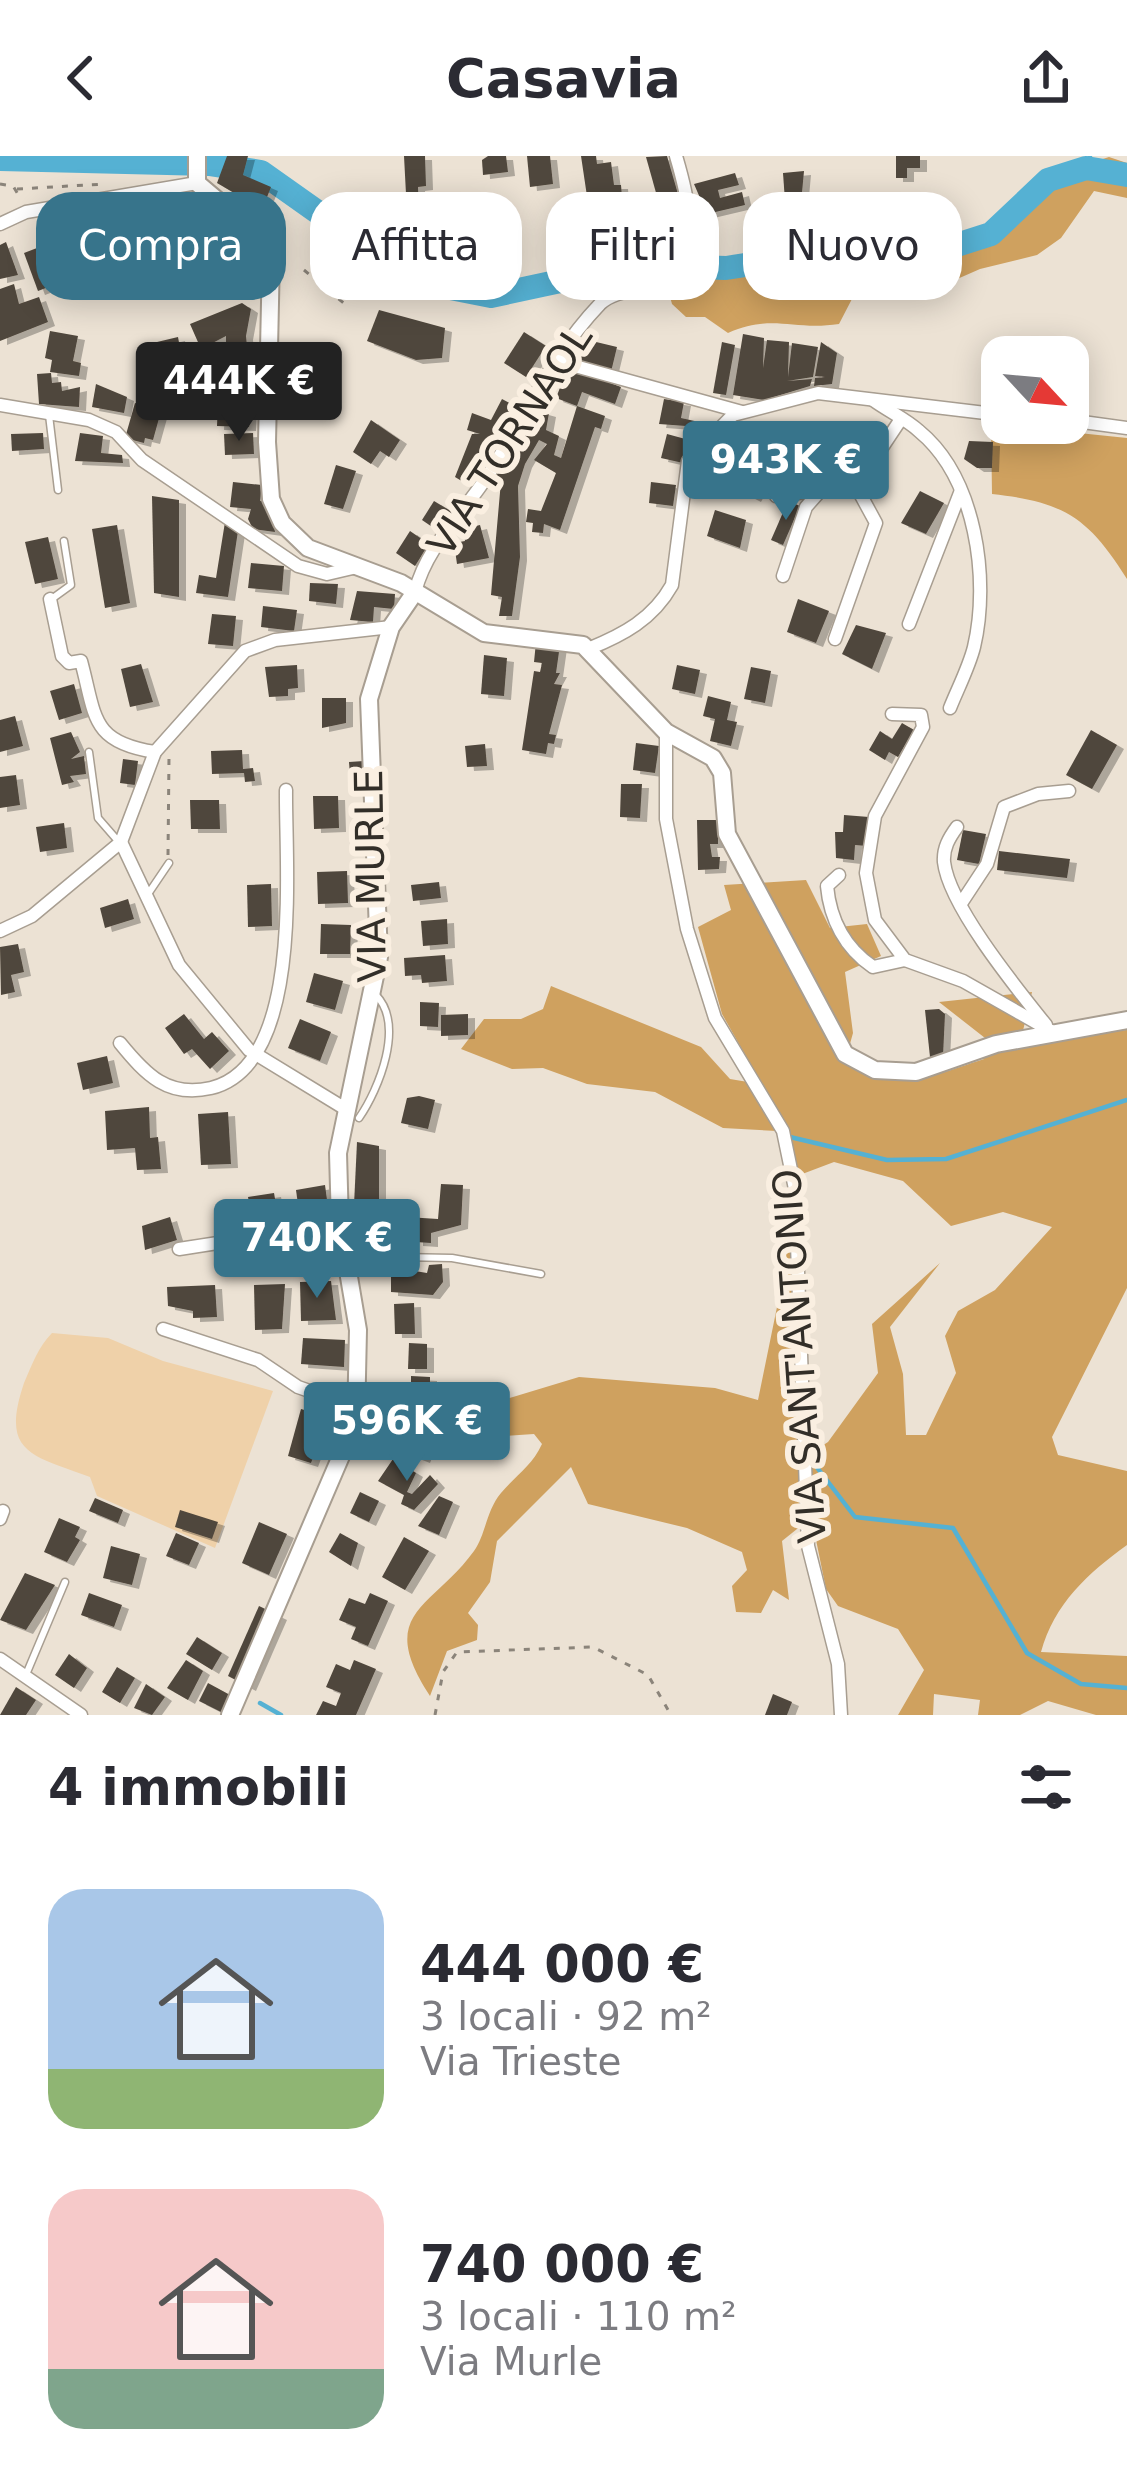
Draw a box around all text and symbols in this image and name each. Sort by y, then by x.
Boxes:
icon: back [48,45,114,111]
icon: share [1013,45,1079,111]
text: Casavia [446,47,681,110]
chip: Compra [36,192,286,300]
chip: Affitta [310,192,522,300]
chip: Filtri [546,192,719,300]
chip: Nuovo [743,192,962,300]
street label: VIA TORNAOL [418,316,601,564]
north arrow [981,336,1089,444]
map controls [981,336,1089,444]
pin: 444K € [141,342,337,444]
text: 444K € [163,358,315,403]
pin: 943K € [688,421,884,523]
text: 943K € [710,437,862,482]
street label: VIA MURLE [346,769,395,983]
street label: VIA SANT'ANTONIO [764,1167,835,1545]
pin: 740K € [219,1199,415,1301]
text: 740K € [241,1215,393,1260]
pin: 596K € [309,1382,505,1484]
text: 596K € [331,1398,483,1443]
icon: filters [1013,1754,1079,1820]
text: 4 immobili [48,1758,349,1817]
text: 444 000 € [420,1935,704,1994]
icon: home [144,1937,288,2081]
text: 3 locali · 92 m² [420,1994,712,2039]
text: Via Trieste [420,2039,622,2084]
text: 740 000 € [420,2235,704,2294]
icon: home [144,2237,288,2381]
text: 3 locali · 110 m² [420,2294,737,2339]
text: Via Murle [420,2339,602,2384]

